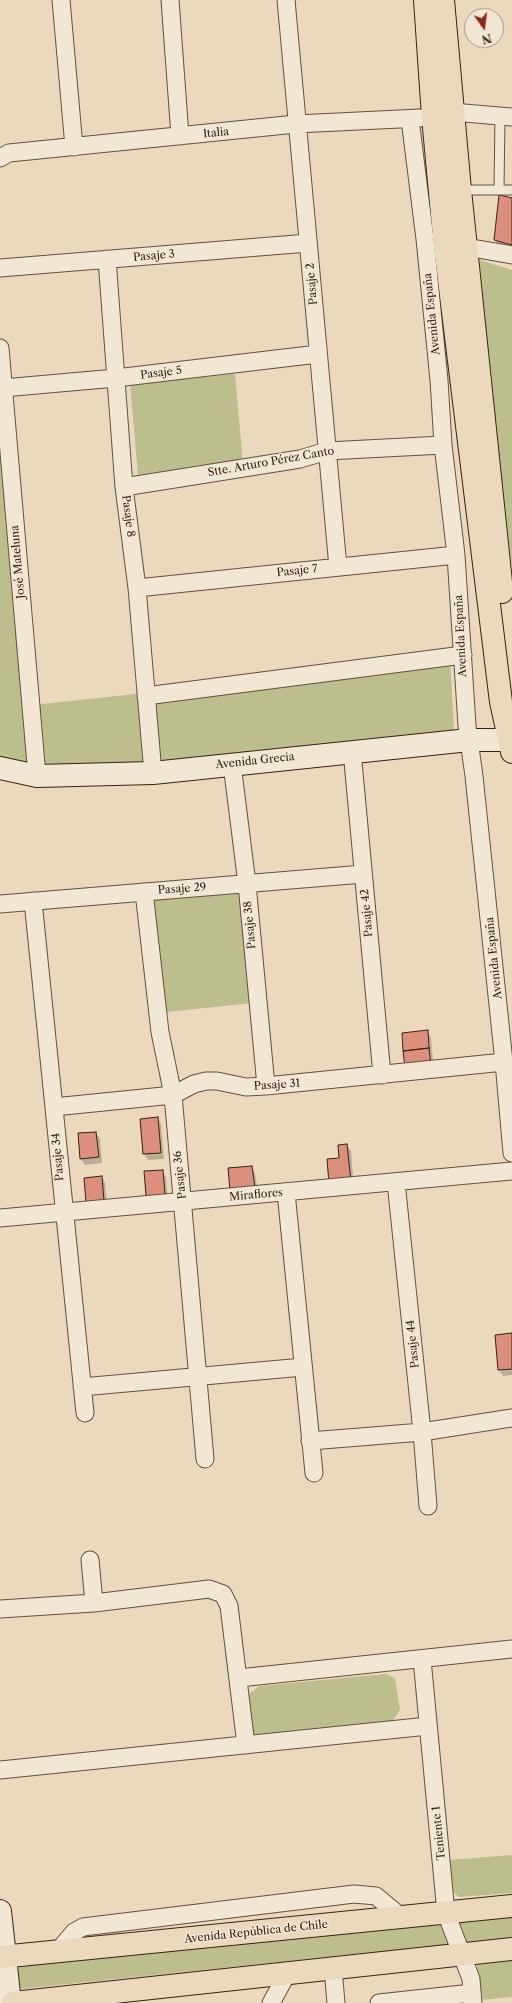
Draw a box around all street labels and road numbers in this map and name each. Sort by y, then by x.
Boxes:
street label: Italia [202,125,230,141]
street label: Pasaje 3 [133,248,175,264]
street label: Pasaje 2 [304,262,320,306]
street label: Avenida España [421,272,443,356]
street label: Pasaje 5 [140,364,182,382]
street label: Stte. Arturo Pérez Canto [207,444,335,480]
street label: Pasaje 8 [119,494,137,538]
street label: José Mateluna [8,525,28,599]
street label: Pasaje 7 [276,562,318,580]
street label: Avenida España [452,594,470,678]
street label: Avenida Grecia [215,750,295,772]
street label: Pasaje 29 [157,881,207,897]
street label: Pasaje 42 [358,888,376,938]
street label: Pasaje 38 [241,900,259,950]
street label: Avenida España [483,916,505,1000]
street label: Pasaje 31 [253,1077,301,1093]
street label: Pasaje 34 [49,1132,67,1182]
street label: Pasaje 36 [171,1150,189,1200]
street label: Miraflores [229,1186,283,1204]
street label: Pasaje 44 [404,1319,422,1369]
street label: Teniente 1 [430,1805,448,1861]
street label: Avenida República de Chile [184,1918,328,1946]

